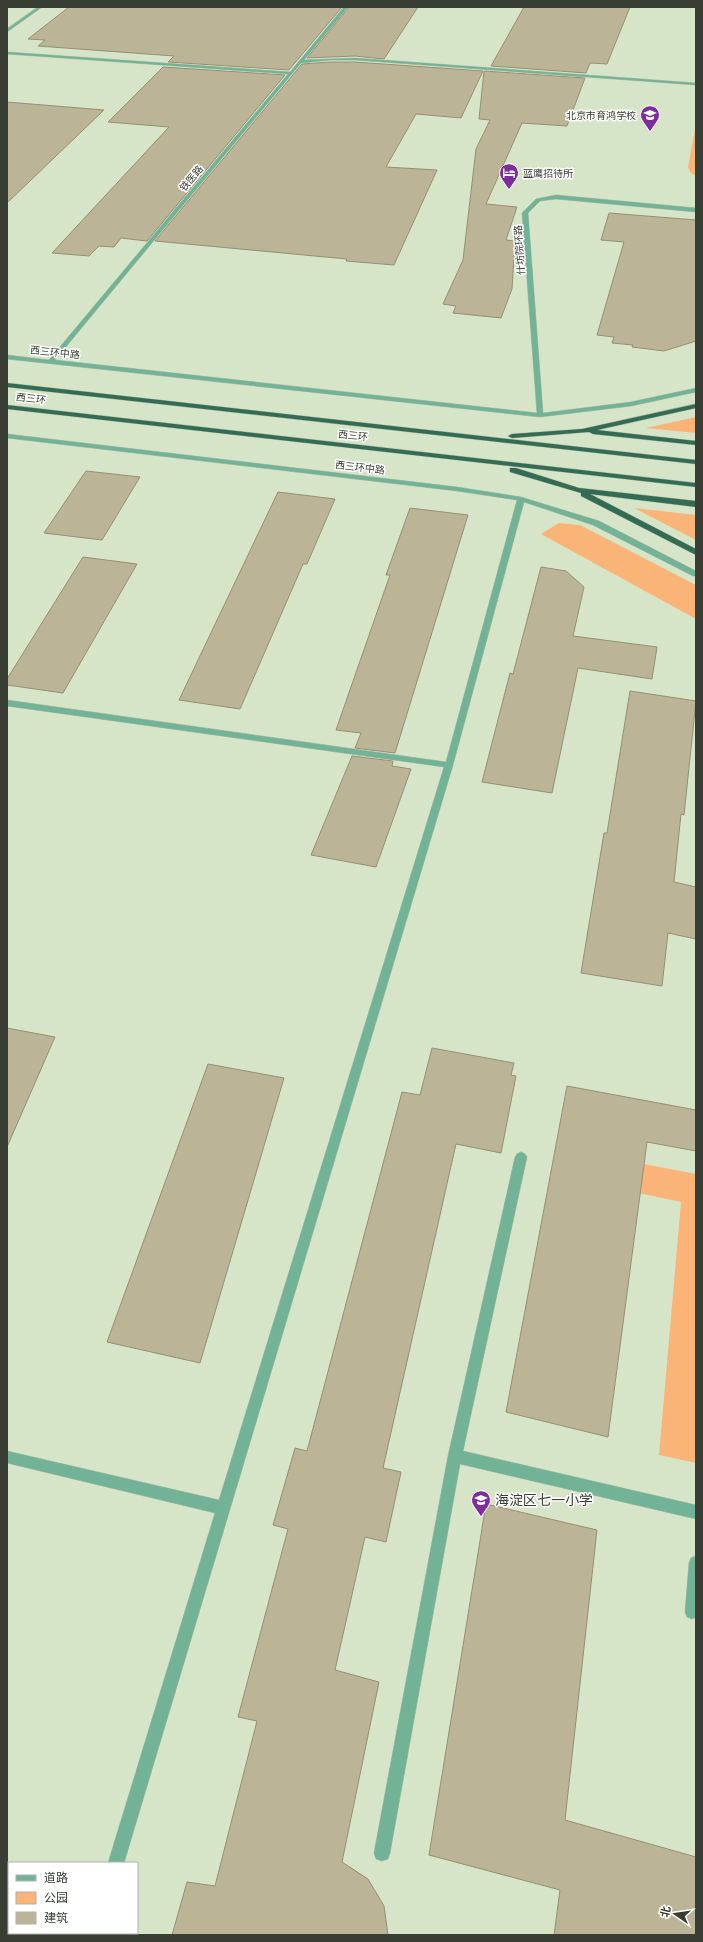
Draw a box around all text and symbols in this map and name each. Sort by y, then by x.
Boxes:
school or university icon: 北京市育鸿学校 [639,104,661,132]
place label: 北京市育鸿学校 [566,109,636,122]
hotel icon: 蓝鹰招待所 [498,162,520,190]
street label: 铁医路 [177,163,206,194]
place label: 蓝鹰招待所 [523,167,573,180]
street label: 什坊院环路 [511,225,528,275]
street label: 西三环中路 [29,343,80,362]
street label: 西三环 [15,390,47,407]
street label: 西三环 [337,427,369,444]
street label: 西三环中路 [334,458,386,477]
school or university icon: 海淀区七一小学 [470,1489,492,1517]
place label: 海淀区七一小学 [495,1491,593,1509]
legend [8,1862,138,1934]
text: 道路 [44,1870,68,1885]
text: 公园 [44,1890,68,1905]
north arrow [655,1894,695,1934]
text: 北 [657,1905,673,1919]
text: 建筑 [44,1910,68,1925]

